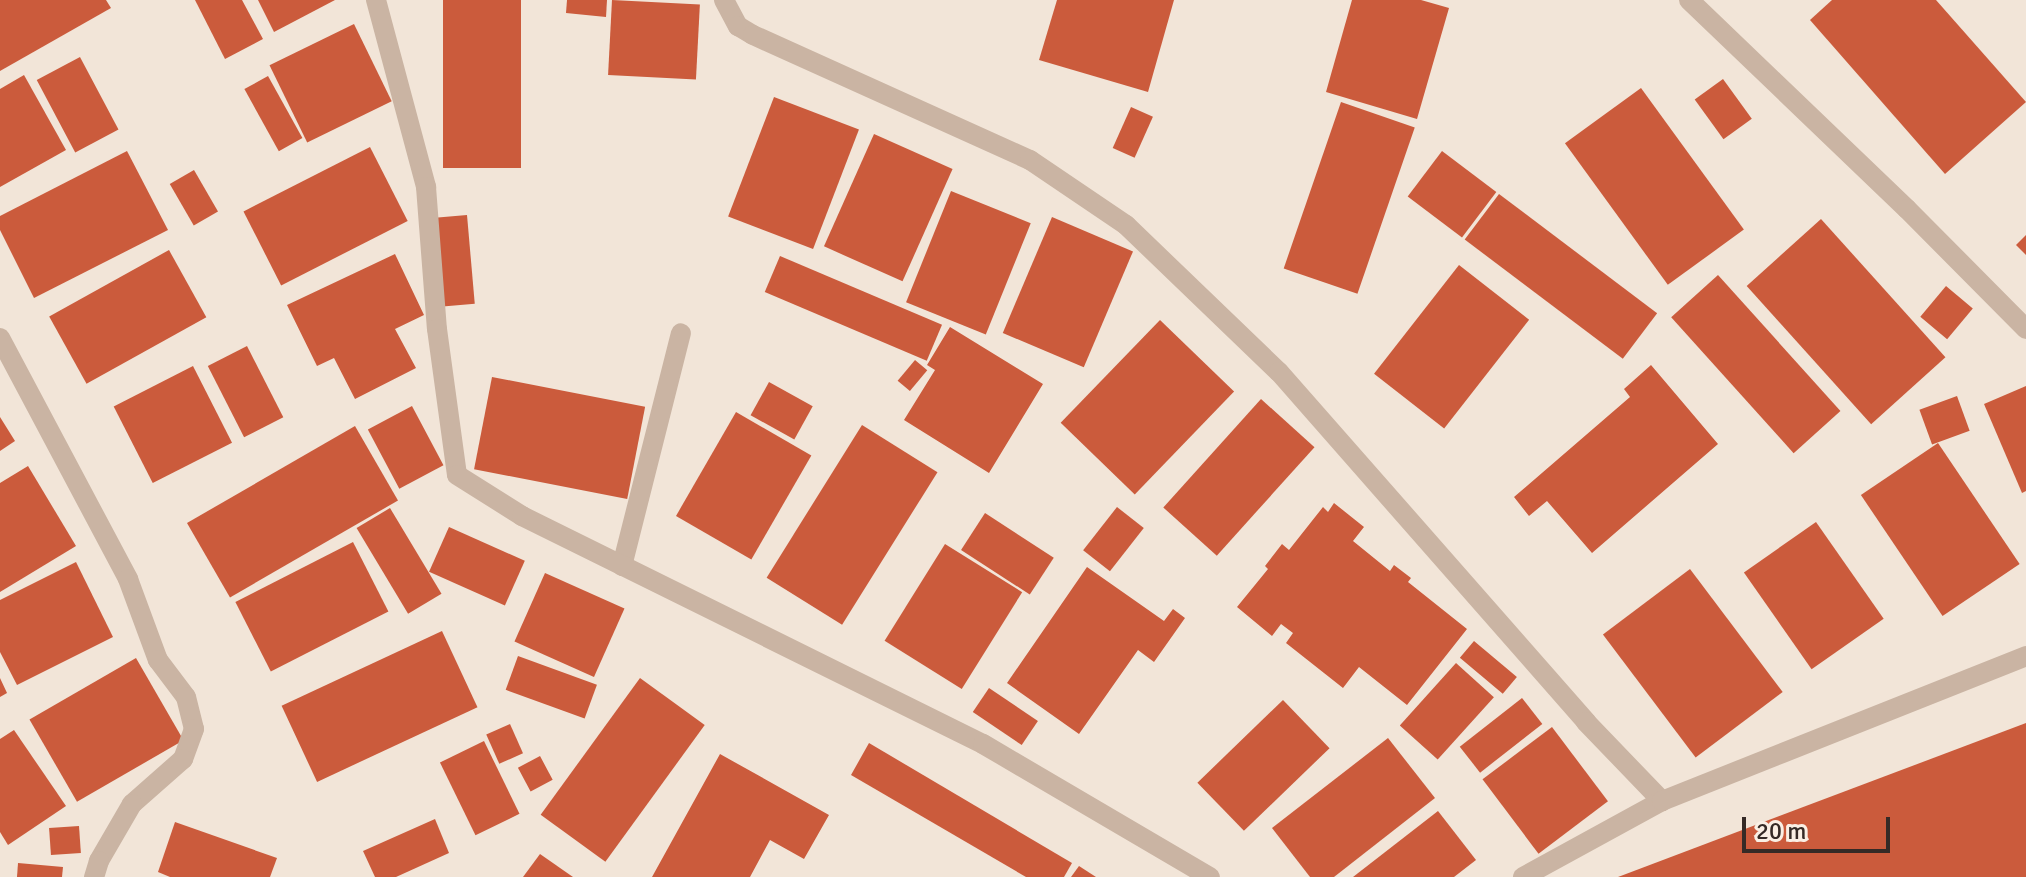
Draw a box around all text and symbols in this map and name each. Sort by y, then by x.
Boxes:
scale bar [1746,801,1894,851]
text: 20 m [1756,816,1806,846]

